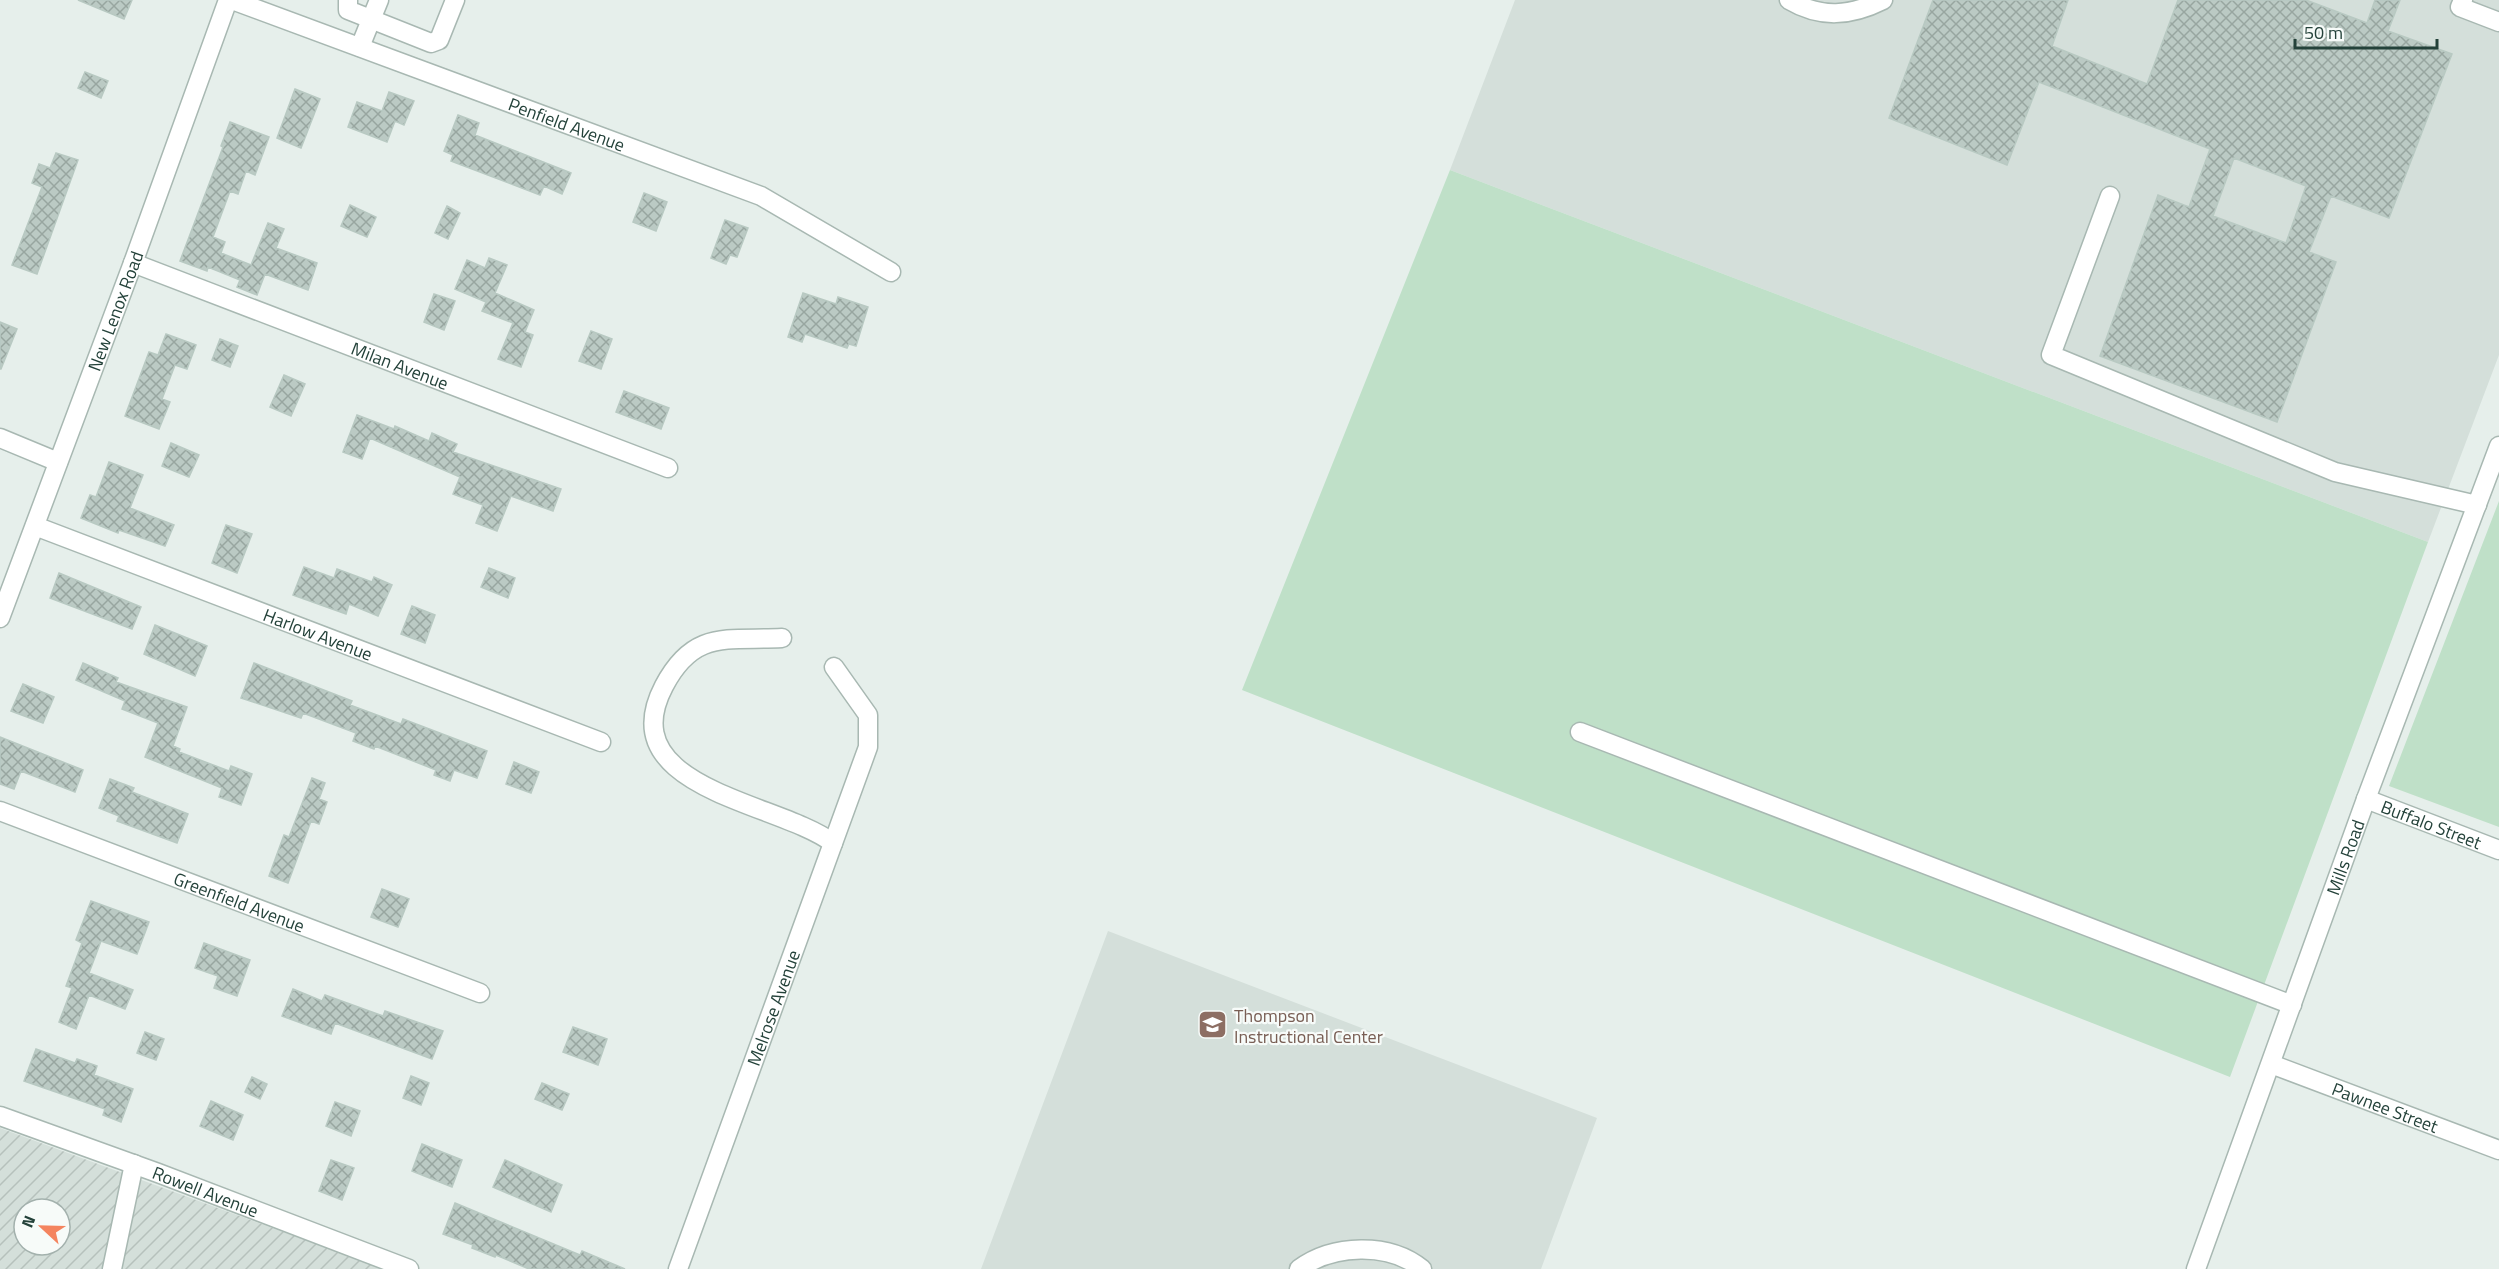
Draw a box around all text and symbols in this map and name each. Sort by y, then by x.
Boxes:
scale bar [2295,12,2438,50]
text: 50 m [2304,19,2343,46]
street label: Penfield Avenue [505,90,629,158]
street label: New Lenox Road [80,247,150,375]
street label: Milan Avenue [347,334,453,396]
street label: Harlow Avenue [260,601,377,667]
street label: Buffalo Street [2377,793,2486,856]
street label: Mills Road [2319,815,2371,899]
street label: Greenfield Avenue [170,865,309,939]
street label: Melrose Avenue [740,946,807,1070]
place label: Thompson Instructional Center [1234,1002,1383,1050]
school or university icon: Thompson Instructional Center [1197,1009,1229,1041]
street label: Pawnee Street [2328,1075,2443,1140]
street label: Rowell Avenue [149,1159,263,1224]
north arrow [12,1197,72,1257]
text: N [15,1212,41,1231]

